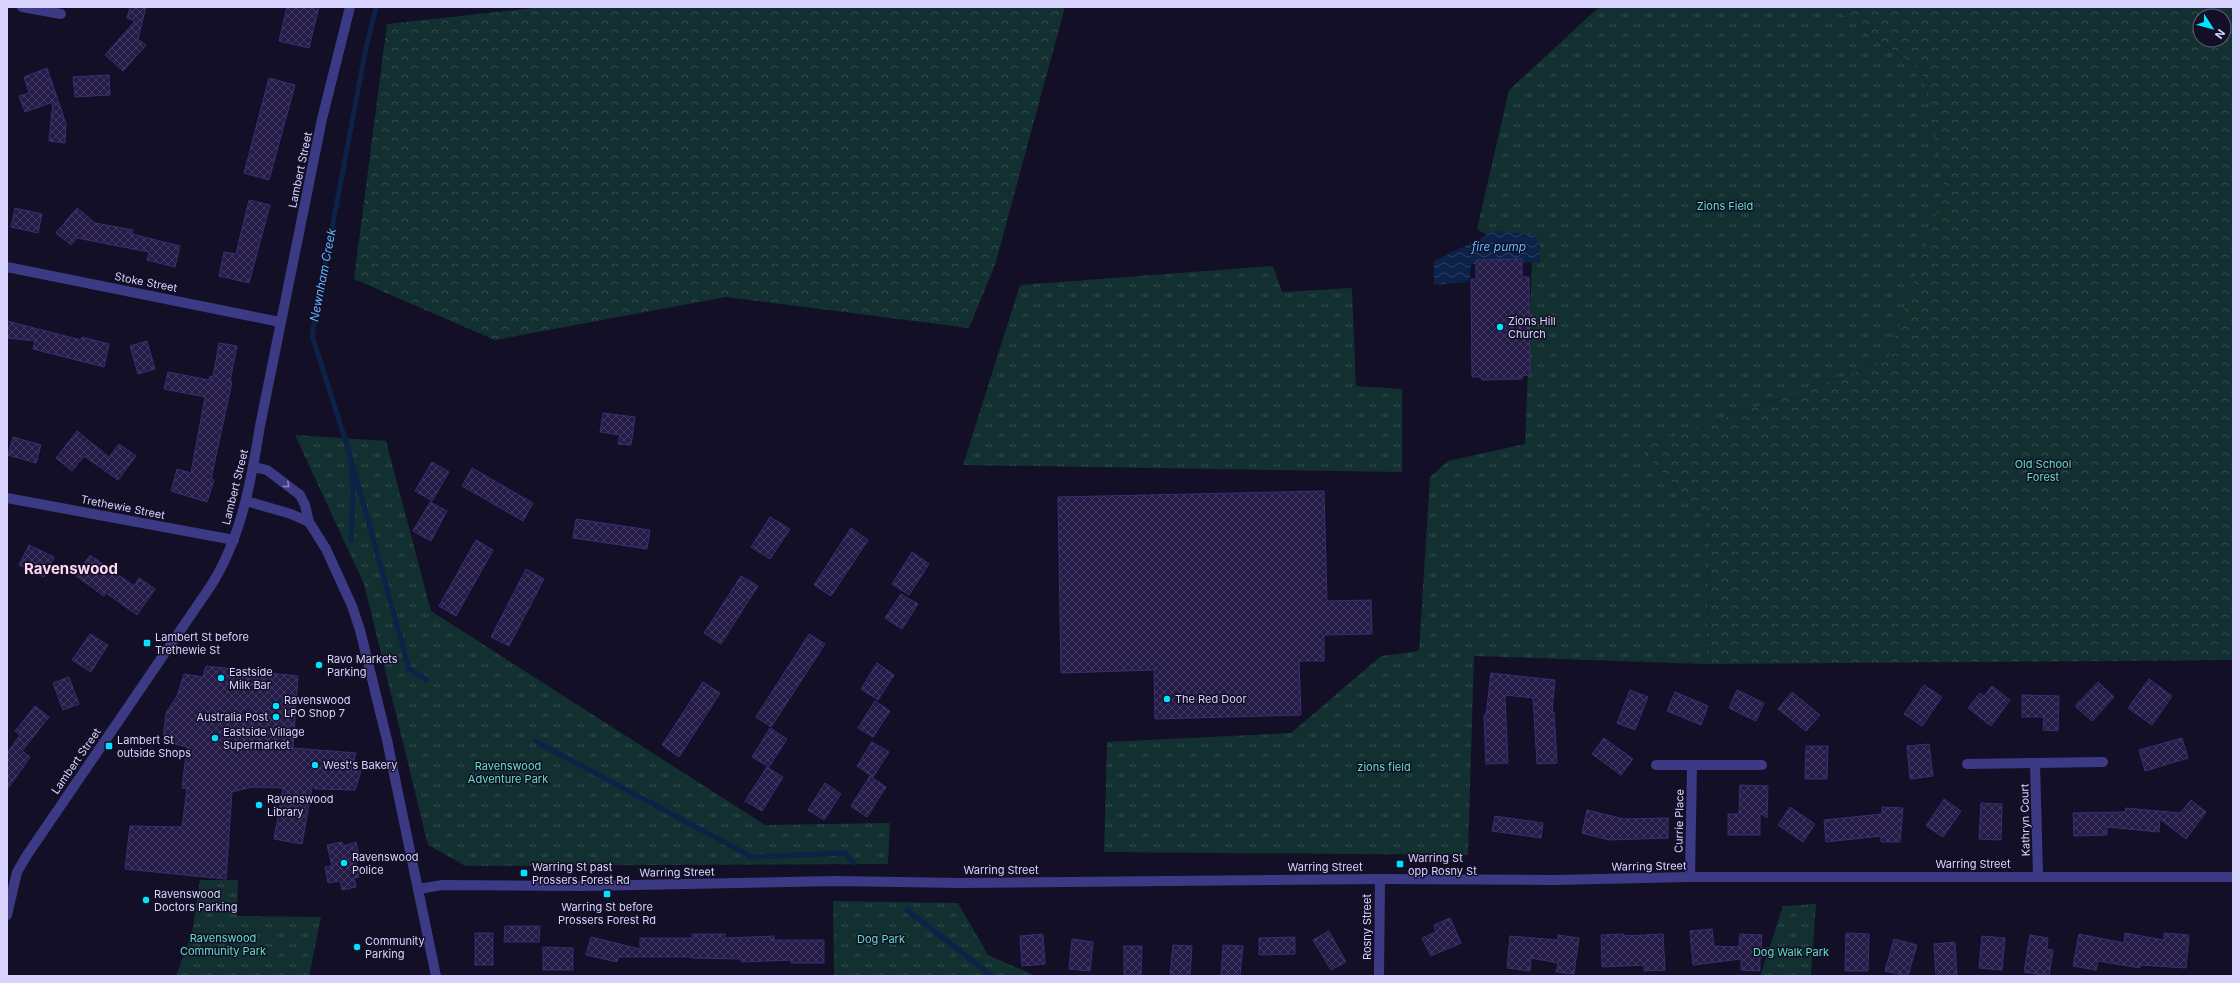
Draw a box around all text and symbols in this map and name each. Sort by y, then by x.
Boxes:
north arrow [2192,8,2232,48]
text: N [2212,26,2228,41]
street label: Lambert Street [285,130,315,209]
park label: Zions Field [1697,199,1753,213]
water label: Newnham Creek [306,227,339,323]
water label: fire pump [1470,239,1526,254]
street label: Stoke Street [114,269,179,295]
place label: Zions Hill Church [1508,314,1556,341]
marker: Zions Hill Church [1495,322,1505,332]
street label: Lambert Street [219,447,251,526]
park label: Old School Forest [2015,457,2071,484]
one-way arrow [283,480,290,487]
street label: Trethewie Street [80,492,167,522]
district label: Ravenswood [24,559,118,578]
place label: Lambert St before Trethewie St [155,630,249,657]
marker: Lambert St before Trethewie St [142,638,152,648]
place label: Ravo Markets Parking [327,652,398,679]
marker: Ravo Markets Parking [314,660,324,670]
place label: Eastside Milk Bar [229,665,273,692]
marker: Eastside Milk Bar [216,673,226,683]
place label: The Red Door [1175,692,1247,706]
place label: Ravenswood LPO Shop 7 [284,693,350,720]
marker: The Red Door [1162,694,1172,704]
marker: Ravenswood LPO Shop 7 [271,701,281,711]
place label: Australia Post [197,710,268,724]
marker: Australia Post [271,712,281,722]
street label: Lambert Street [48,725,104,797]
place label: Eastside Village Supermarket [223,725,305,752]
place label: Lambert St outside Shops [117,733,191,760]
marker: Eastside Village Supermarket [210,733,220,743]
marker: Lambert St outside Shops [104,741,114,751]
place label: West's Bakery [323,758,397,772]
park label: Ravenswood Adventure Park [468,759,548,786]
marker: West's Bakery [310,760,320,770]
park label: zions field [1357,760,1411,774]
street label: Kathryn Court [2017,783,2033,857]
street label: Currie Place [1671,789,1687,853]
place label: Ravenswood Library [267,792,333,819]
marker: Ravenswood Library [254,800,264,810]
place label: Ravenswood Police [352,850,418,877]
place label: Warring St opp Rosny St [1408,851,1477,878]
street label: Warring Street [1935,857,2011,871]
marker: Ravenswood Police [339,858,349,868]
street label: Warring Street [1611,858,1687,874]
marker: Warring St opp Rosny St [1395,859,1405,869]
place label: Warring St past Prossers Forest Rd [532,860,630,887]
street label: Warring Street [1287,860,1363,874]
street label: Warring Street [963,863,1039,877]
street label: Warring Street [639,864,715,880]
marker: Warring St past Prossers Forest Rd [519,868,529,878]
place label: Ravenswood Doctors Parking [154,887,237,914]
marker: Warring St before Prossers Forest Rd [602,889,612,899]
street label: Rosny Street [1360,894,1374,960]
marker: Ravenswood Doctors Parking [141,895,151,905]
place label: Warring St before Prossers Forest Rd [558,900,656,927]
park label: Ravenswood Community Park [180,931,266,958]
park label: Dog Park [857,932,905,946]
place label: Community Parking [365,934,425,961]
marker: Community Parking [352,942,362,952]
park label: Dog Walk Park [1753,945,1829,959]

